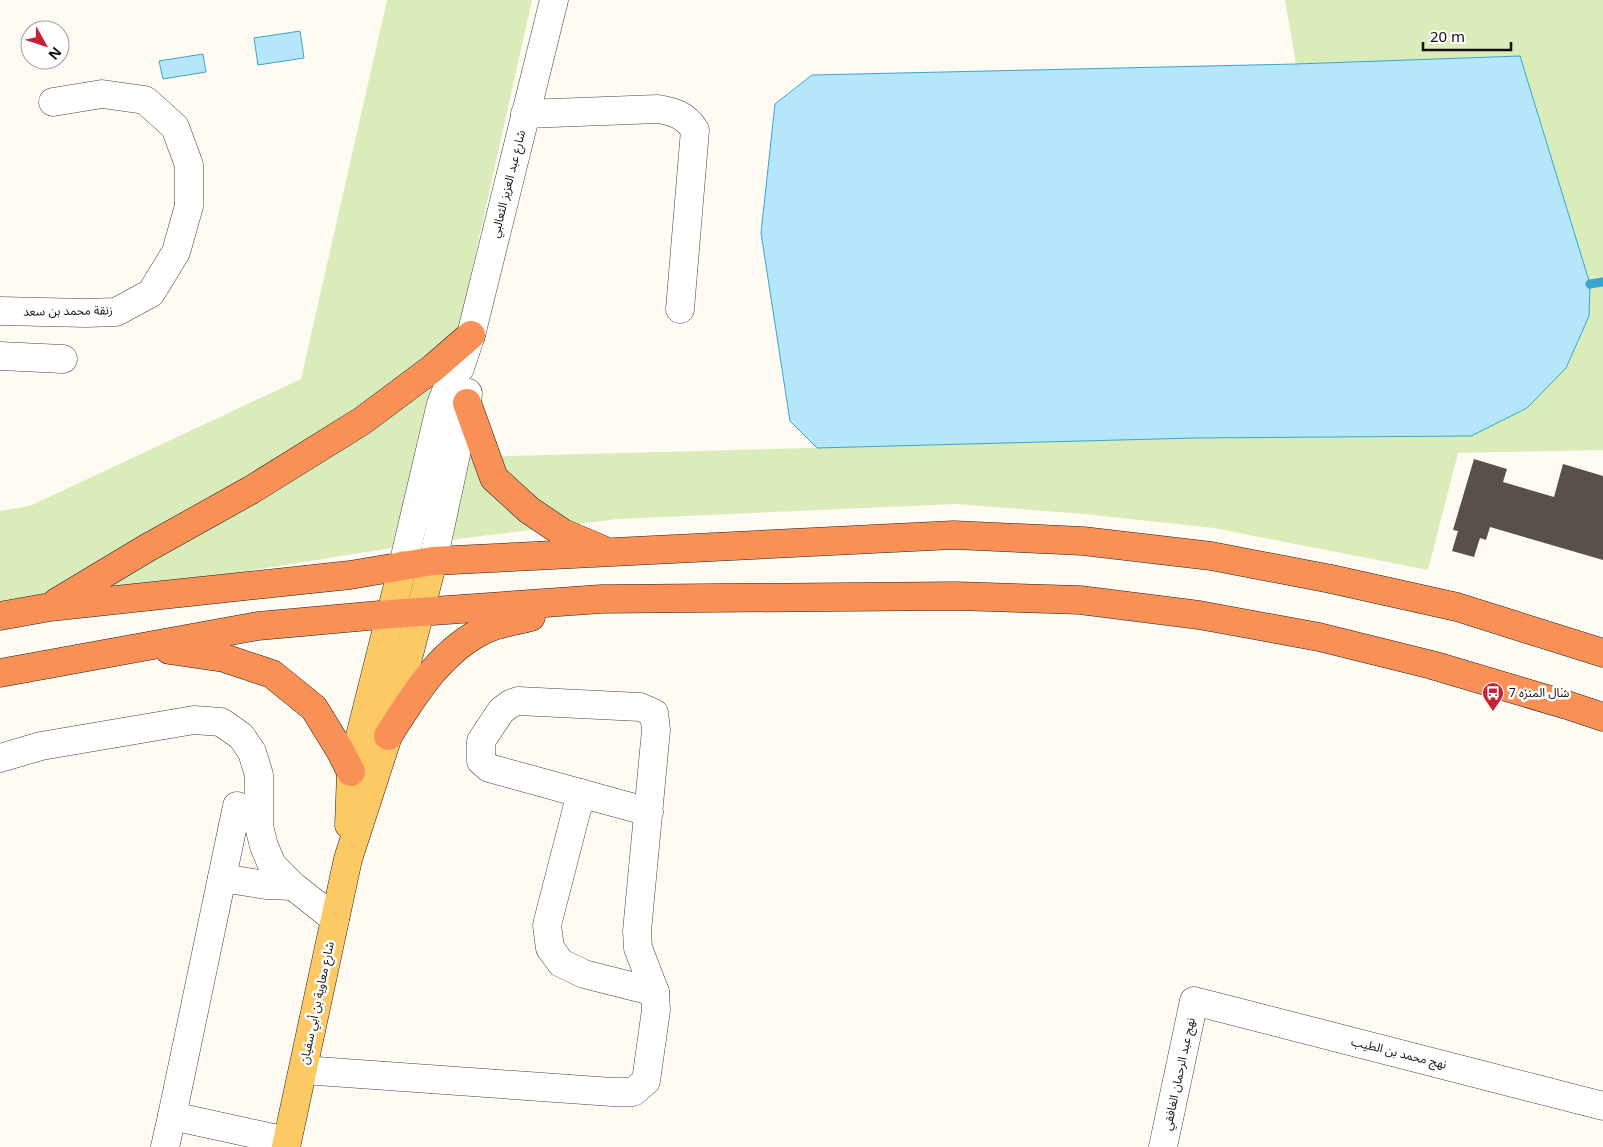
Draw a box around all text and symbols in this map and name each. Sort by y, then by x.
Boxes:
north arrow [20,20,70,70]
scale bar [1423,20,1510,52]
text: 20 m [1430,21,1465,53]
text: N [40,39,69,67]
street label: شارع عبد العزيز الثعالبي [483,127,534,241]
street label: زنقة محمد بن سعد [23,298,113,325]
bus stop icon: شال المنزه 7 [1481,681,1505,712]
place label: شال المنزه 7 [1509,681,1570,706]
street label: شارع معاوية بن أبي سفيان [292,939,343,1067]
street label: نهج عبد الرحمان الغافقي [1155,1015,1204,1133]
street label: نهج محمد بن الطيب [1348,1030,1449,1077]

